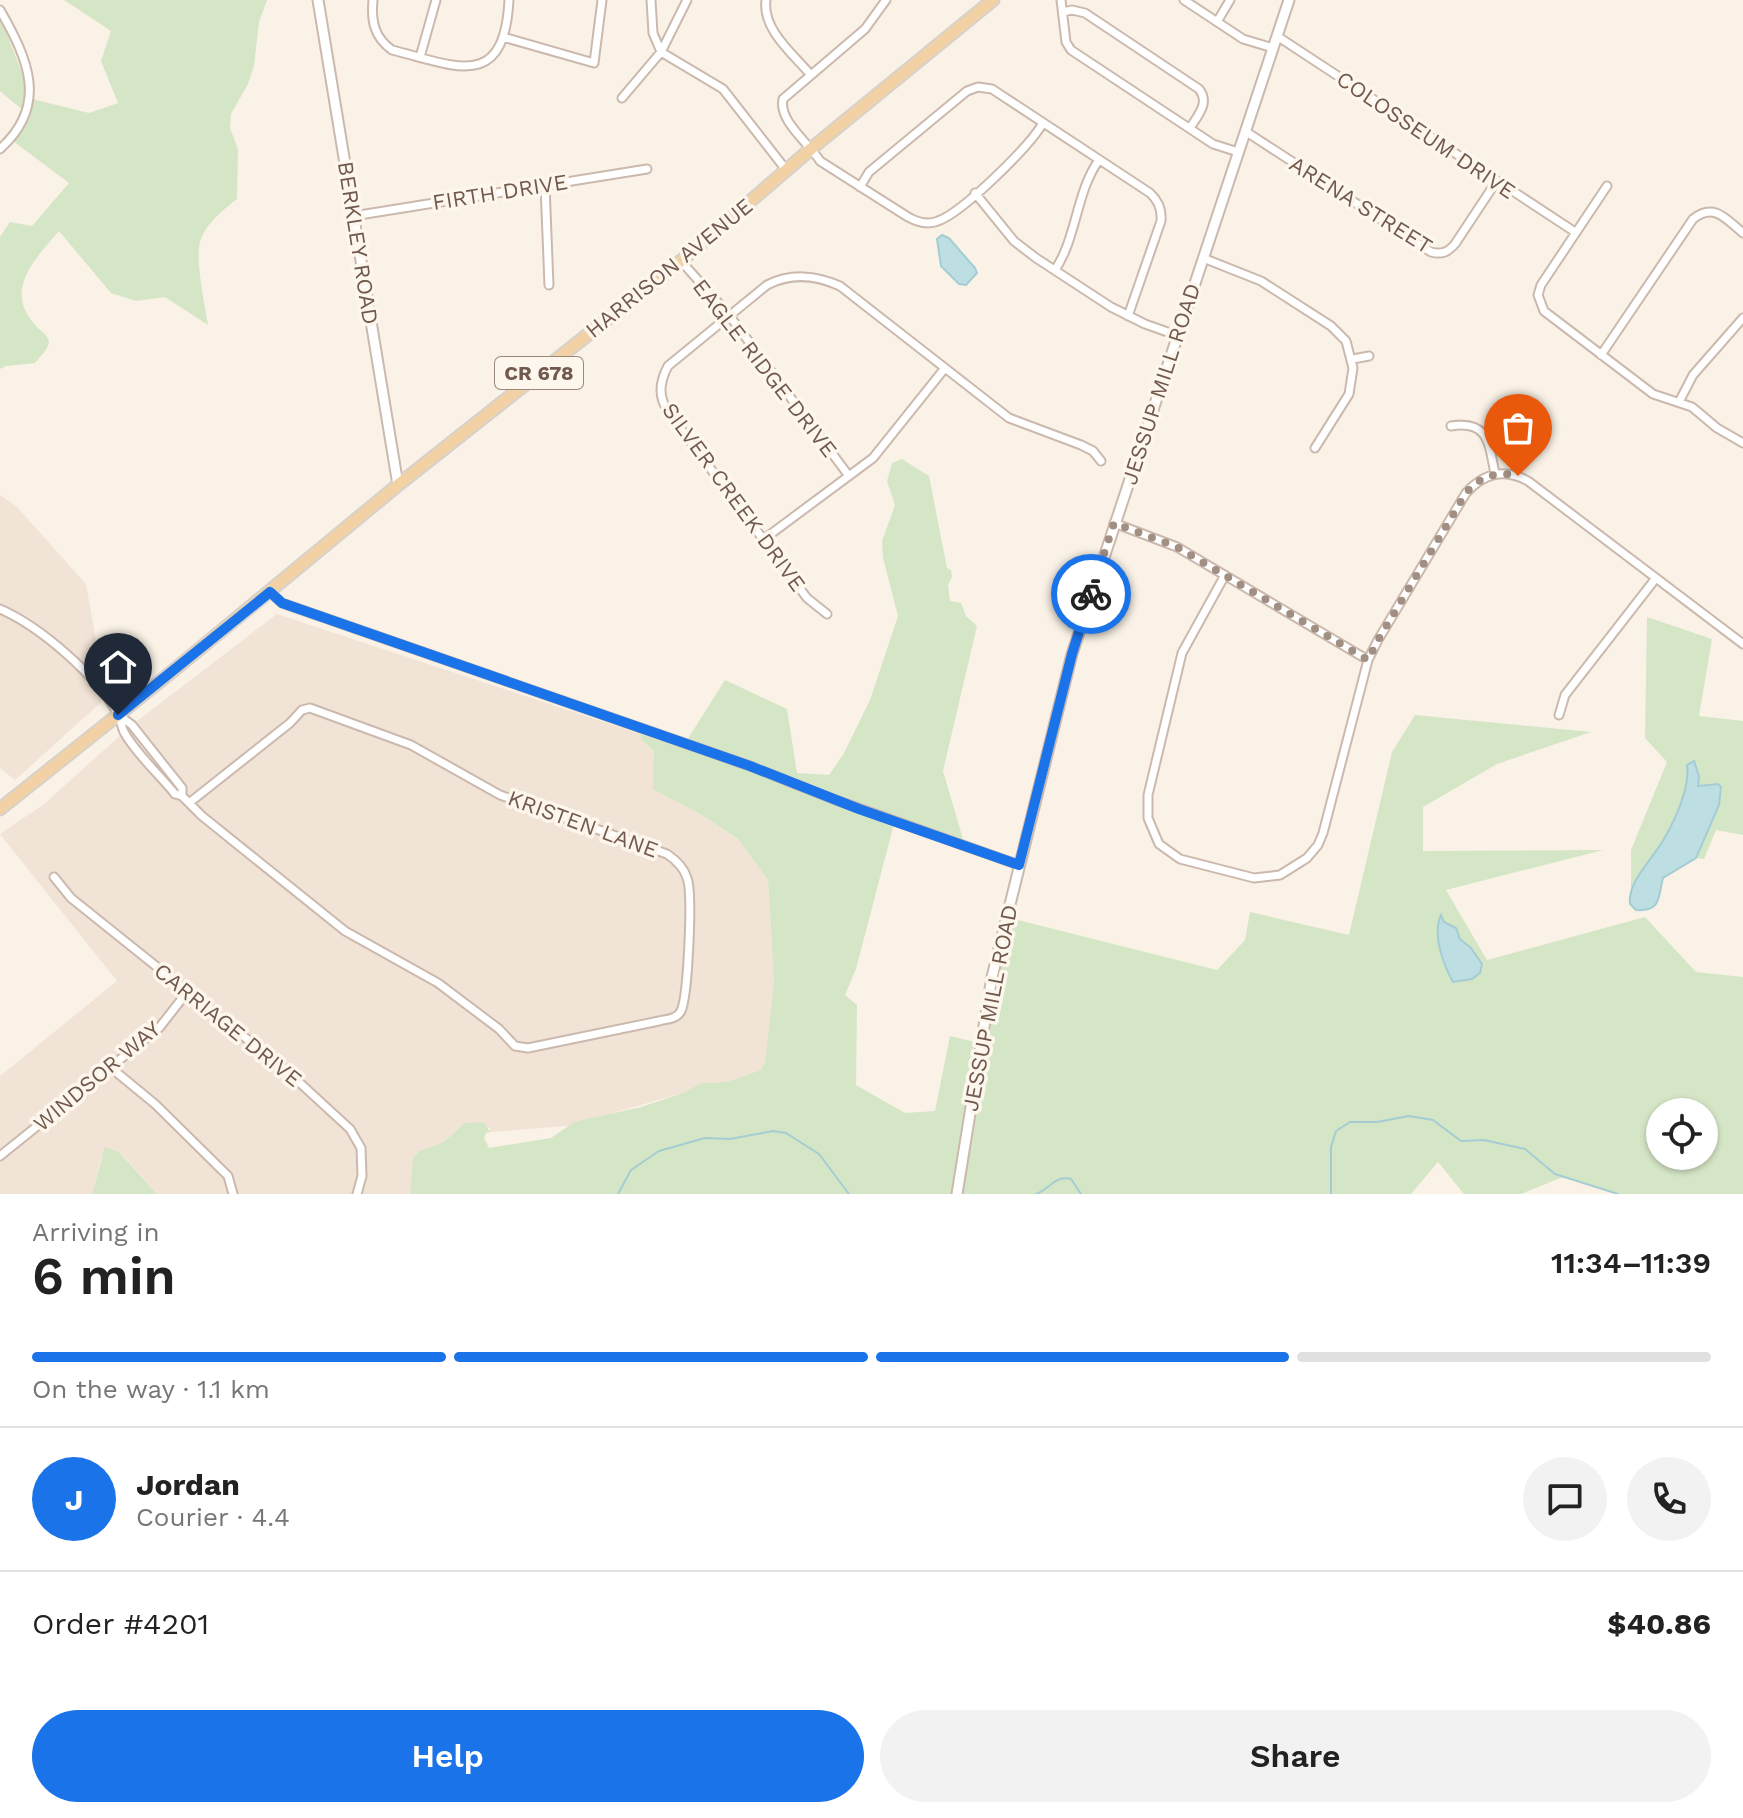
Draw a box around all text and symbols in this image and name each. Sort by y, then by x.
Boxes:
street label: COLOSSEUM DRIVE [1332,66,1520,204]
street label: ARENA STREET [1285,151,1437,259]
street label: BERKLEY ROAD [333,160,383,326]
street label: FIRTH DRIVE [431,169,569,215]
street label: HARRISON AVENUE [581,193,757,343]
street label: EAGLE RIDGE DRIVE [688,274,842,462]
street label: JESSUP MILL ROAD [1117,280,1205,488]
road number: CR 678 [495,357,583,389]
pin [1484,394,1552,476]
street label: SILVER CREEK DRIVE [657,398,811,596]
icon: bag [1496,406,1540,450]
courier [1051,554,1131,634]
icon: bike [1069,572,1113,616]
pin [84,633,152,715]
icon: home [96,645,140,689]
street label: KRISTEN LANE [505,785,661,863]
street label: JESSUP MILL ROAD [958,903,1022,1113]
street label: CARRIAGE DRIVE [149,958,307,1092]
street label: WINDSOR WAY [29,1015,166,1136]
map controls [1646,1098,1718,1170]
button: locate [1646,1098,1718,1170]
text: Arriving in [32,1217,160,1247]
text: 11:34–11:39 [1551,1245,1711,1280]
text: 6 min [32,1246,176,1307]
text: On the way · 1.1 km [32,1374,270,1404]
button: chat [1523,1457,1607,1541]
button: phone [1627,1457,1711,1541]
text: Jordan [136,1467,240,1502]
text: J [65,1482,83,1517]
text: Courier · 4.4 [136,1502,290,1532]
text: Order #4201 [32,1606,209,1641]
text: $40.86 [1607,1606,1711,1641]
button: Help [32,1710,864,1802]
button: Share [880,1710,1711,1802]

